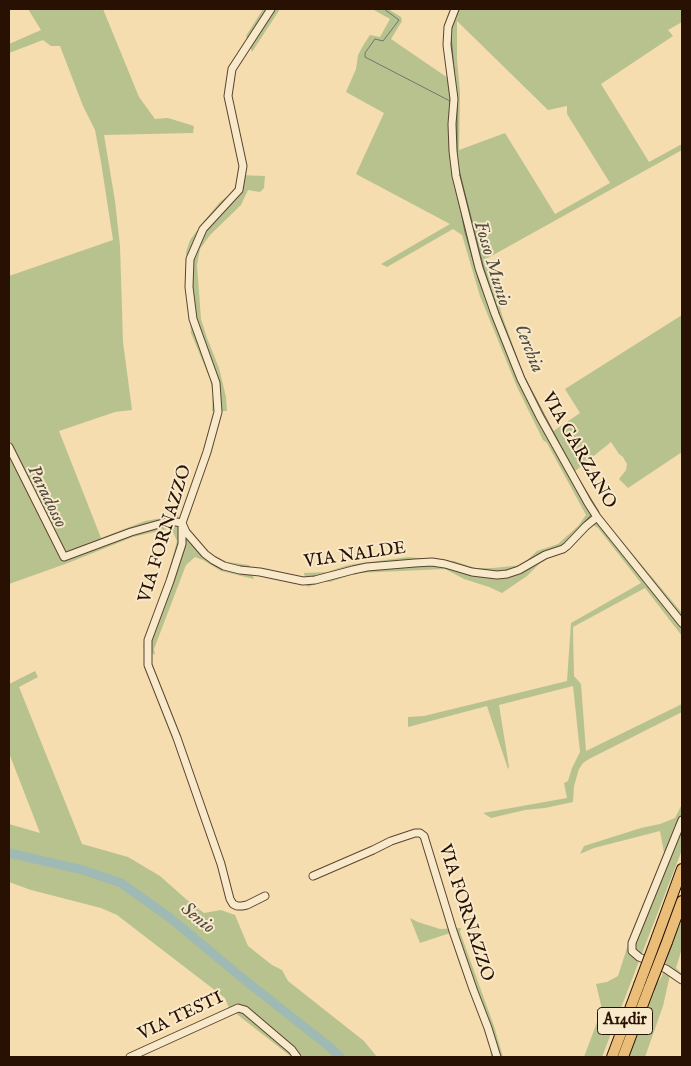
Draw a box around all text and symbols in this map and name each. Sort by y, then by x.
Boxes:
water label: Fosso Munio [467,219,515,309]
water label: Cerchia [508,322,548,376]
street label: VIA GARZANO [536,389,620,513]
water label: Paradosso [21,462,71,532]
street label: VIA FORNAZZO [135,463,197,605]
street label: VIA NALDE [303,538,407,574]
street label: VIA FORNAZZO [433,842,497,984]
water label: Senio [175,898,219,940]
street label: VIA TESTI [135,988,227,1046]
road number: A14dir [598,1008,652,1034]

